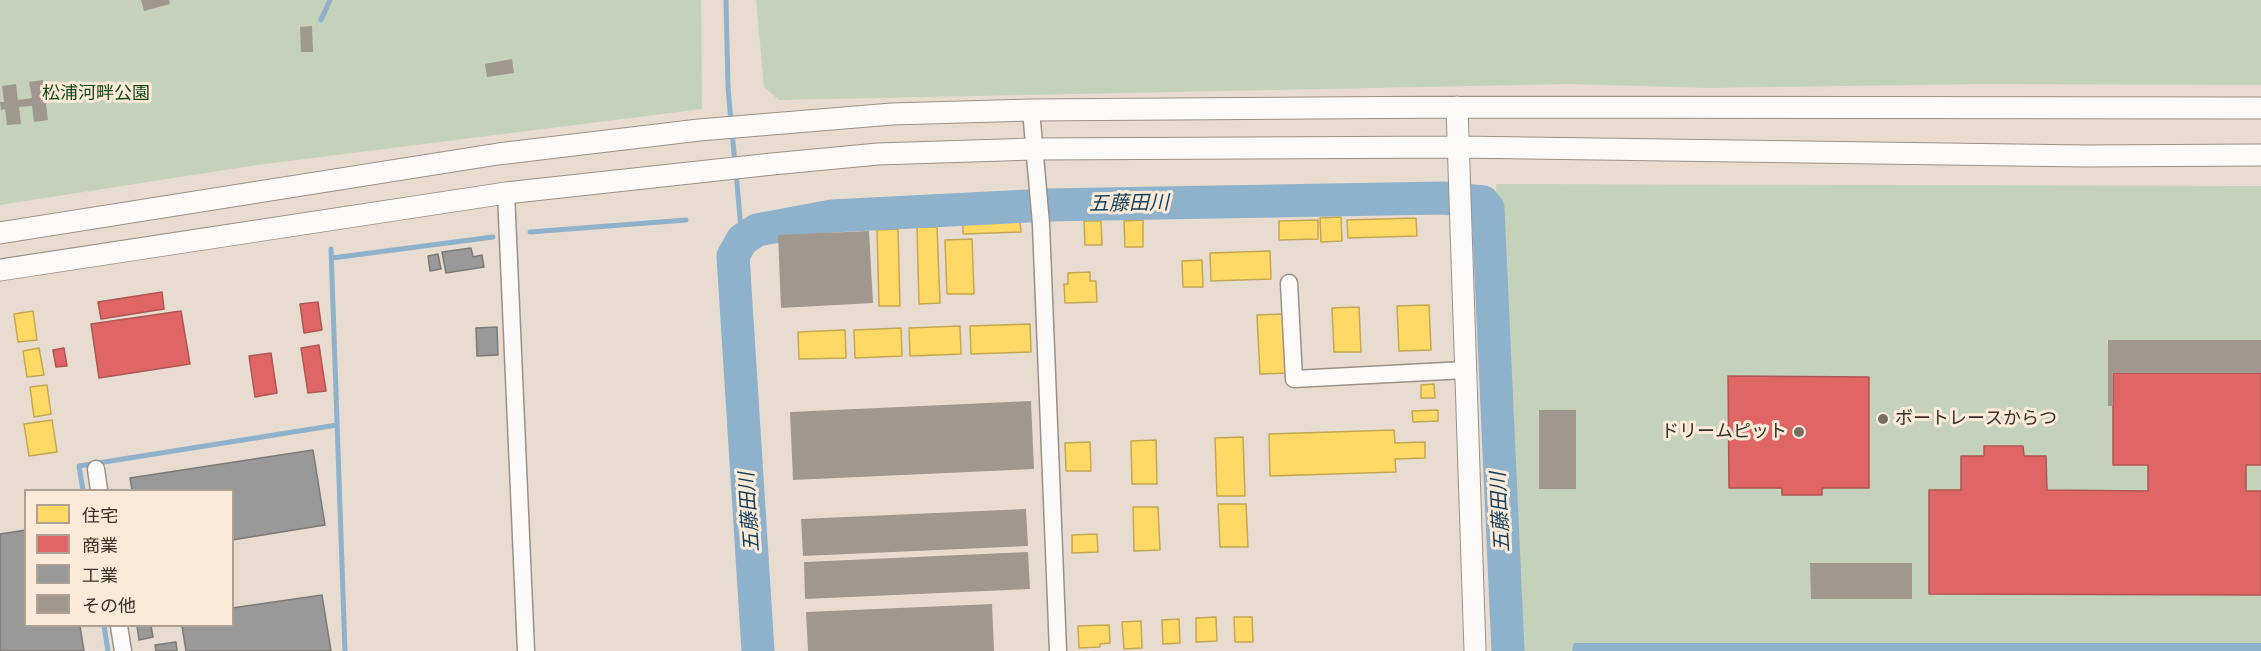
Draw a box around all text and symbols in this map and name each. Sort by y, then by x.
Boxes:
park label: 松浦河畔公園 [42,83,150,105]
water label: 五藤田川 [1089,191,1169,217]
place label: ボートレースからつ [1895,408,2057,430]
marker: ボートレースからつ [1876,412,1890,426]
place label: ドリームピット [1661,421,1787,443]
marker: ドリームピット [1792,425,1806,439]
water label: 五藤田川 [735,471,765,553]
water label: 五藤田川 [1487,471,1515,553]
legend [24,489,234,627]
text: 住宅 [82,503,118,527]
text: 商業 [82,533,118,557]
text: 工業 [82,563,118,587]
text: その他 [82,593,136,617]

